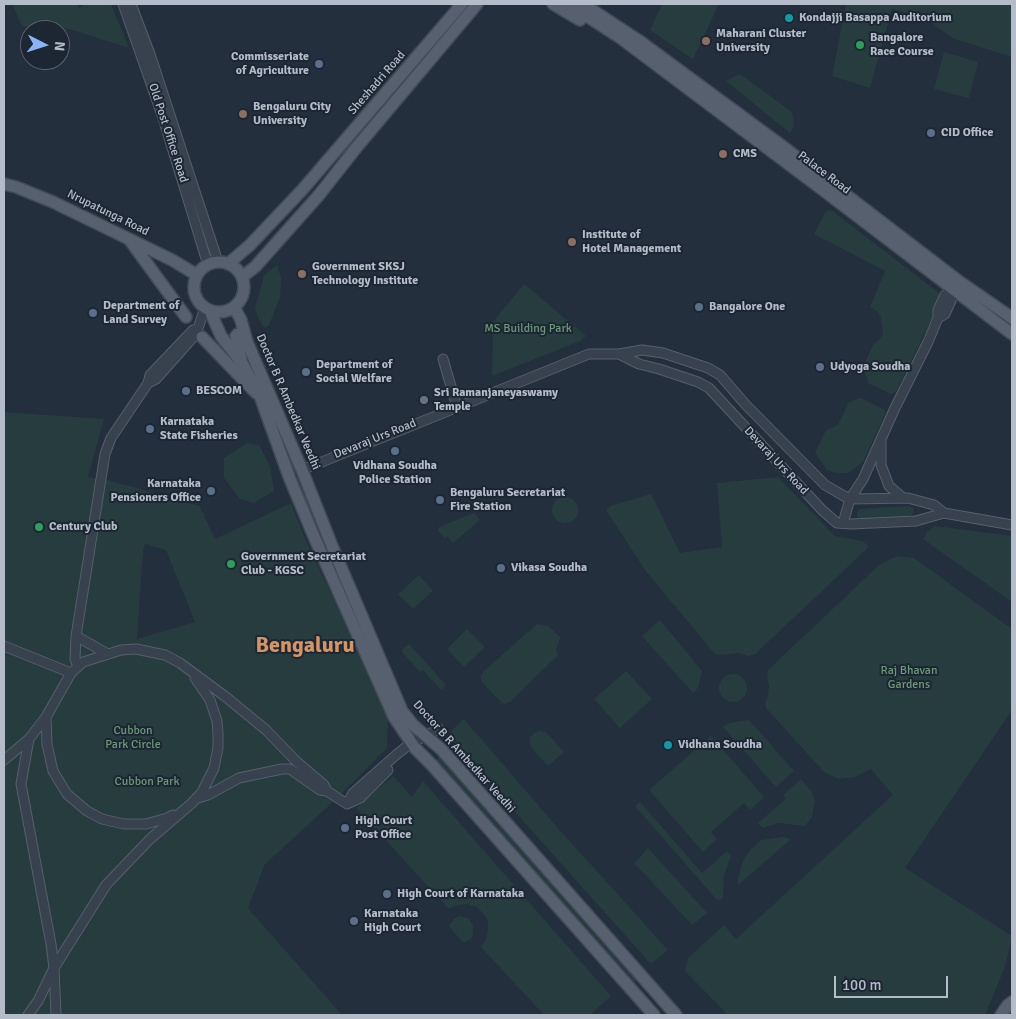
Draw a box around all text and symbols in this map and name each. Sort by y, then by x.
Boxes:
place label: Kondajji Basappa Auditorium [799,11,952,25]
marker: Kondajji Basappa Auditorium [783,12,795,24]
north arrow [20,20,70,70]
place label: Maharani Cluster University [716,27,806,55]
place label: Bangalore Race Course [870,31,934,59]
marker: Maharani Cluster University [700,35,712,47]
marker: Bangalore Race Course [854,39,866,51]
text: N [51,41,68,52]
street label: Sheshadri Road [345,48,409,118]
place label: Commisseriate of Agriculture [231,50,309,78]
marker: Commisseriate of Agriculture [313,58,325,70]
street label: Old Post Office Road [145,81,191,185]
place label: Bengaluru City University [253,100,331,128]
marker: Bengaluru City University [237,108,249,120]
place label: CID Office [941,126,993,140]
marker: CID Office [925,127,937,139]
place label: CMS [733,147,757,161]
marker: CMS [717,148,729,160]
street label: Palace Road [795,149,853,197]
street label: Nrupatunga Road [65,187,151,239]
place label: Institute of Hotel Management [582,228,681,256]
marker: Institute of Hotel Management [566,236,578,248]
place label: Government SKSJ Technology Institute [312,260,418,288]
marker: Government SKSJ Technology Institute [296,268,308,280]
place label: Department of Land Survey [103,299,179,327]
place label: Bangalore One [709,300,785,314]
marker: Bangalore One [693,301,705,313]
marker: Department of Land Survey [87,307,99,319]
park label: MS Building Park [484,322,572,336]
street label: Doctor B R Ambedkar Veedhi [253,332,323,472]
place label: Department of Social Welfare [316,358,392,386]
place label: Udyoga Soudha [830,360,911,374]
marker: Udyoga Soudha [814,361,826,373]
marker: Department of Social Welfare [300,366,312,378]
place label: BESCOM [196,384,242,398]
marker: BESCOM [180,385,192,397]
place label: Sri Ramanjaneyaswamy Temple [434,386,558,414]
marker: Sri Ramanjaneyaswamy Temple [418,394,430,406]
place label: Karnataka State Fisheries [160,415,238,443]
street label: Devaraj Urs Road [332,416,418,462]
marker: Karnataka State Fisheries [144,423,156,435]
street label: Devaraj Urs Road [741,424,811,498]
marker: Vidhana Soudha Police Station [389,445,401,457]
place label: Vidhana Soudha Police Station [353,459,437,487]
place label: Karnataka Pensioners Office [111,477,201,505]
marker: Karnataka Pensioners Office [205,485,217,497]
place label: Bengaluru Secretariat Fire Station [450,486,565,514]
marker: Bengaluru Secretariat Fire Station [434,494,446,506]
place label: Century Club [49,520,118,534]
marker: Century Club [33,521,45,533]
place label: Government Secretariat Club - KGSC [241,550,366,578]
marker: Government Secretariat Club - KGSC [225,558,237,570]
place label: Vikasa Soudha [511,561,587,575]
marker: Vikasa Soudha [495,562,507,574]
district label: Bengaluru [255,633,355,659]
park label: Raj Bhavan Gardens [881,664,937,692]
street label: Doctor B R Ambedkar Veedhi [410,698,518,816]
park label: Cubbon Park Circle [105,724,161,752]
place label: Vidhana Soudha [678,738,762,752]
marker: Vidhana Soudha [662,739,674,751]
park label: Cubbon Park [115,775,179,789]
place label: High Court Post Office [355,814,412,842]
marker: High Court Post Office [339,822,351,834]
place label: High Court of Karnataka [397,887,524,901]
marker: High Court of Karnataka [381,888,393,900]
place label: Karnataka High Court [364,907,421,935]
marker: Karnataka High Court [348,915,360,927]
scale bar [836,966,950,998]
text: 100 m [842,976,882,994]

